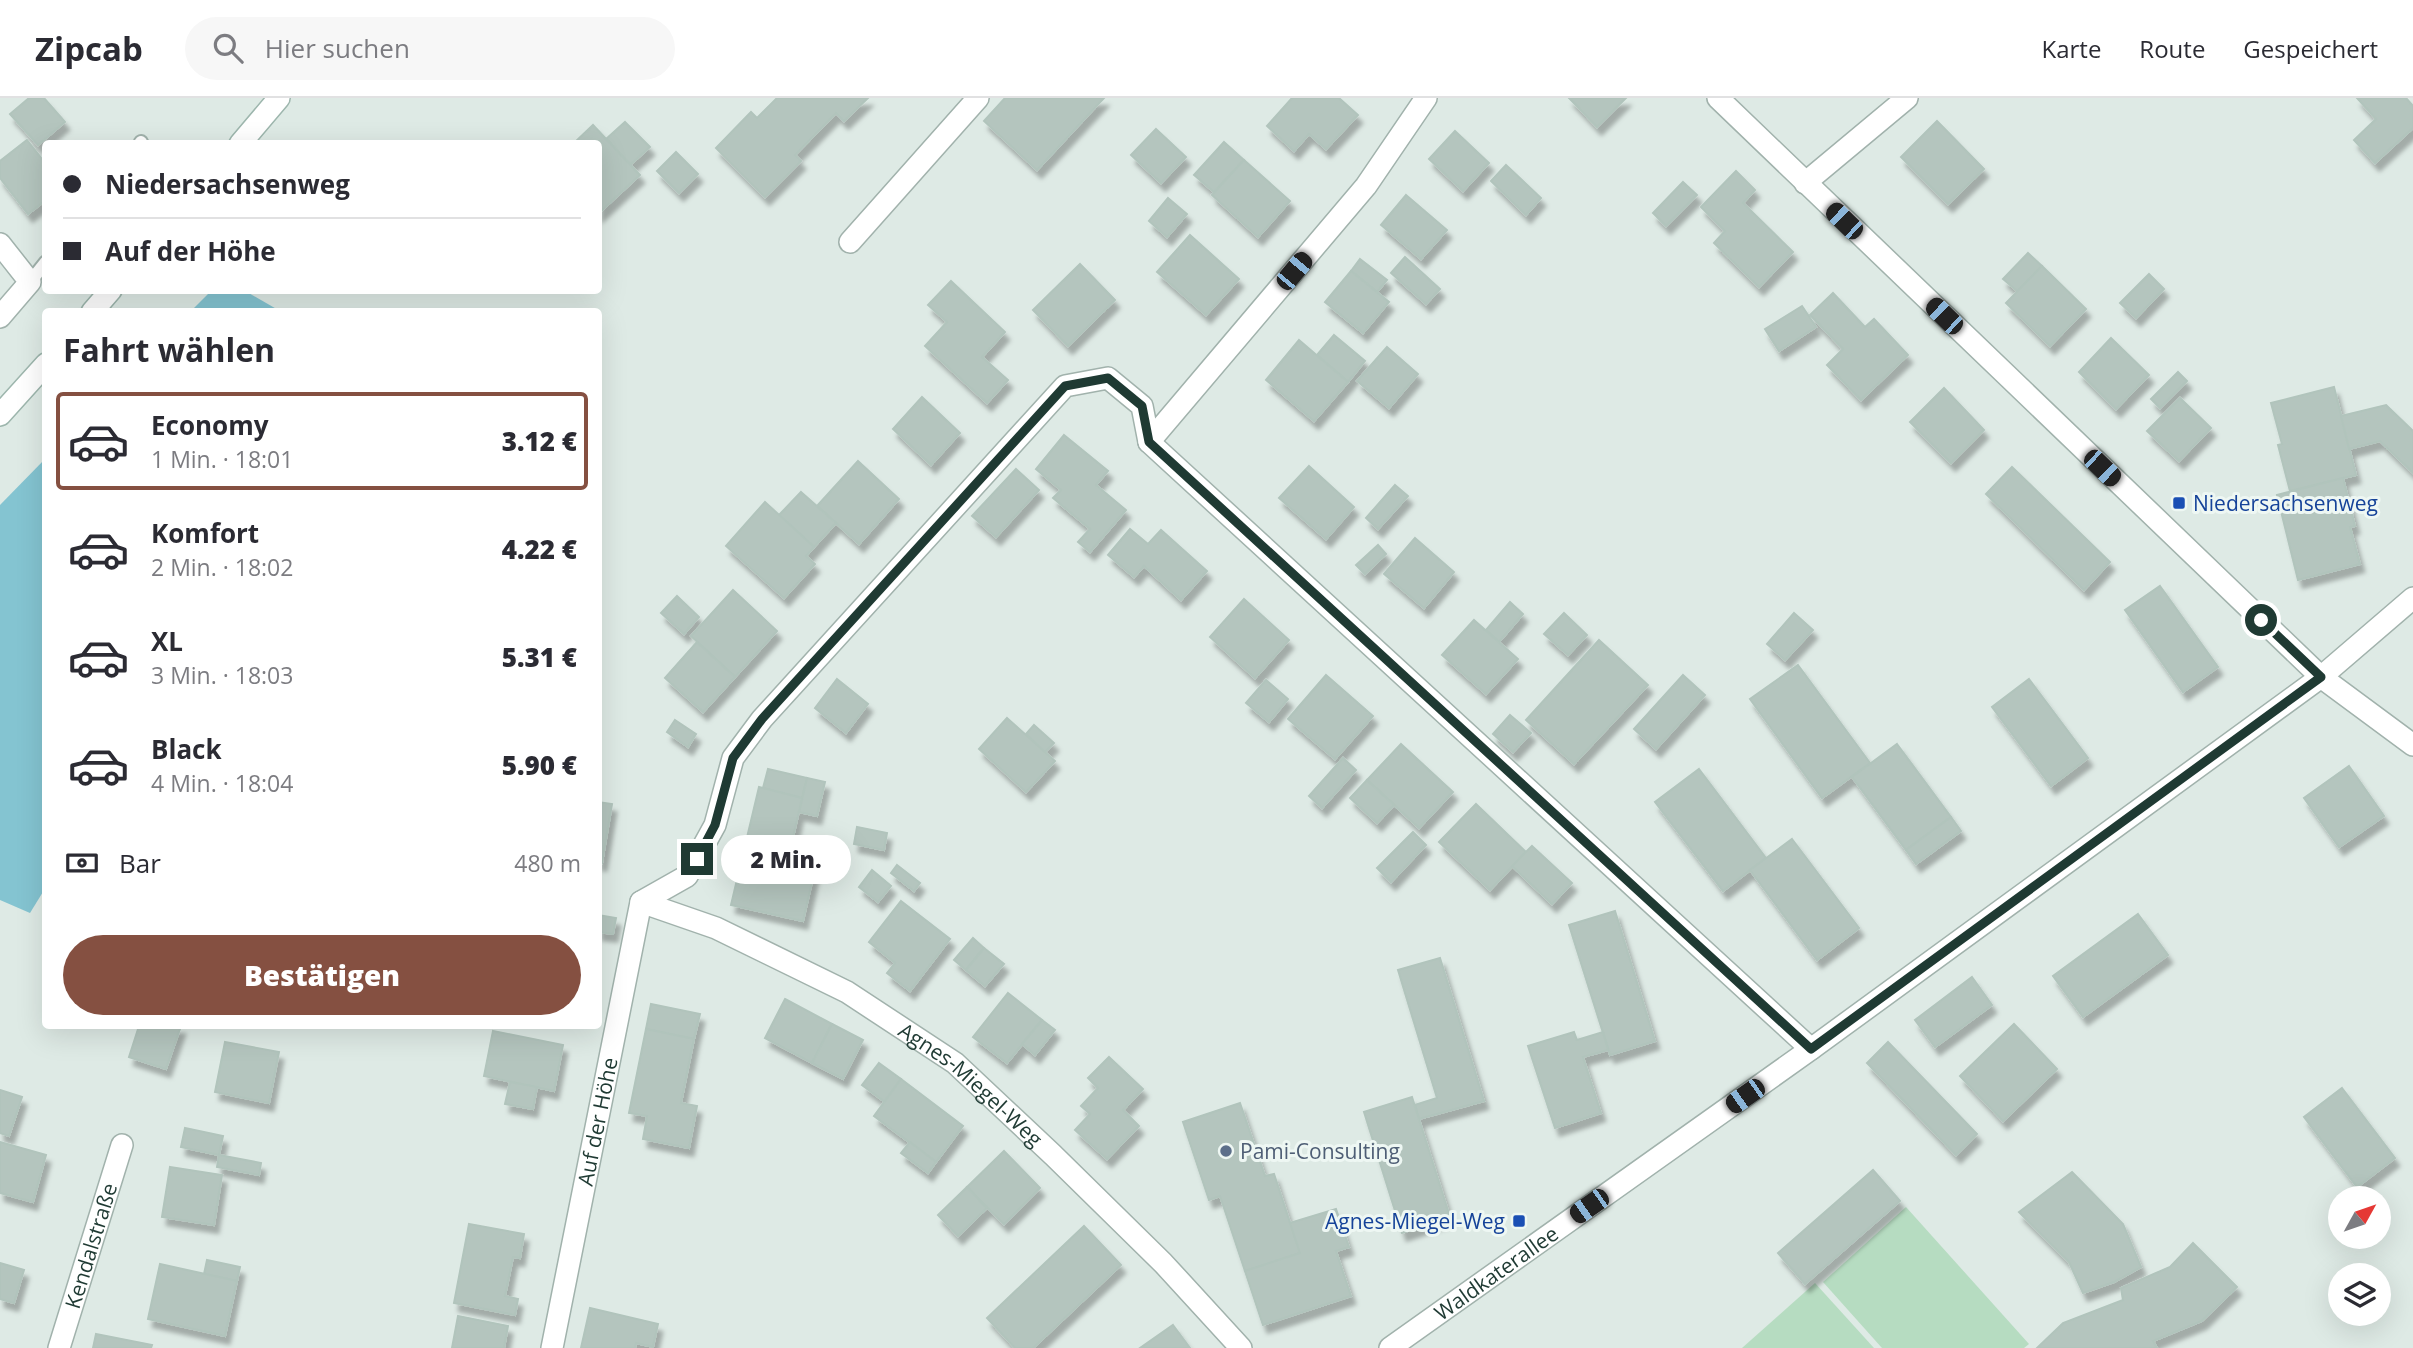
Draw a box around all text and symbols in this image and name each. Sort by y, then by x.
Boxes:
search box [185,17,675,80]
text: Zipcab [35,26,143,71]
icon: search [209,29,247,67]
text: Hier suchen [265,30,410,66]
text: Karte [2041,32,2101,65]
text: Route [2139,32,2205,65]
text: Gespeichert [2243,32,2378,65]
text: Niedersachsenweg [105,166,350,202]
car [1822,199,1867,243]
text: Auf der Höhe [105,233,276,269]
car [1273,248,1316,294]
car [1922,294,1967,338]
text: Fahrt wählen [63,328,275,371]
text: Economy [151,407,269,443]
icon: car [67,410,130,473]
text: 3.12 € [502,423,577,459]
text: 1 Min. · 18:01 [151,443,293,475]
car [2080,446,2125,490]
place label: Niedersachsenweg [2193,489,2378,517]
marker: Niedersachsenweg [2171,495,2187,511]
text: Komfort [151,515,259,551]
icon: car [67,518,130,581]
text: 4.22 € [502,531,577,567]
text: 2 Min. · 18:02 [151,551,293,583]
route start [2245,604,2277,636]
text: XL [151,623,183,659]
icon: car [67,626,130,689]
text: 5.31 € [502,639,577,675]
text: 3 Min. · 18:03 [151,659,293,691]
text: Black [151,731,222,767]
icon: car [67,734,130,797]
text: 5.90 € [502,747,577,783]
text: 4 Min. · 18:04 [151,767,293,799]
callout: 2 Min. [722,834,851,884]
route end [681,843,713,875]
text: 2 Min. [750,843,822,875]
icon: cash [63,844,101,882]
text: Bar [119,845,161,881]
text: 480 m [514,847,581,879]
button: Bestätigen [63,935,581,1015]
street label: Agnes-Miegel-Weg [893,1016,1049,1152]
street label: Auf der Höhe [571,1055,624,1188]
car [1722,1075,1769,1117]
place label: Pami-Consulting [1240,1137,1400,1165]
marker: Pami-Consulting [1218,1143,1234,1159]
street label: Kendalstraße [58,1180,123,1312]
car [1566,1185,1613,1227]
north arrow [2328,1186,2390,1250]
map controls [2328,1186,2391,1326]
place label: Agnes-Miegel-Weg [1325,1207,1505,1235]
marker: Agnes-Miegel-Weg [1511,1213,1527,1229]
street label: Waldkaterallee [1428,1219,1564,1326]
button: layers [2328,1263,2391,1326]

